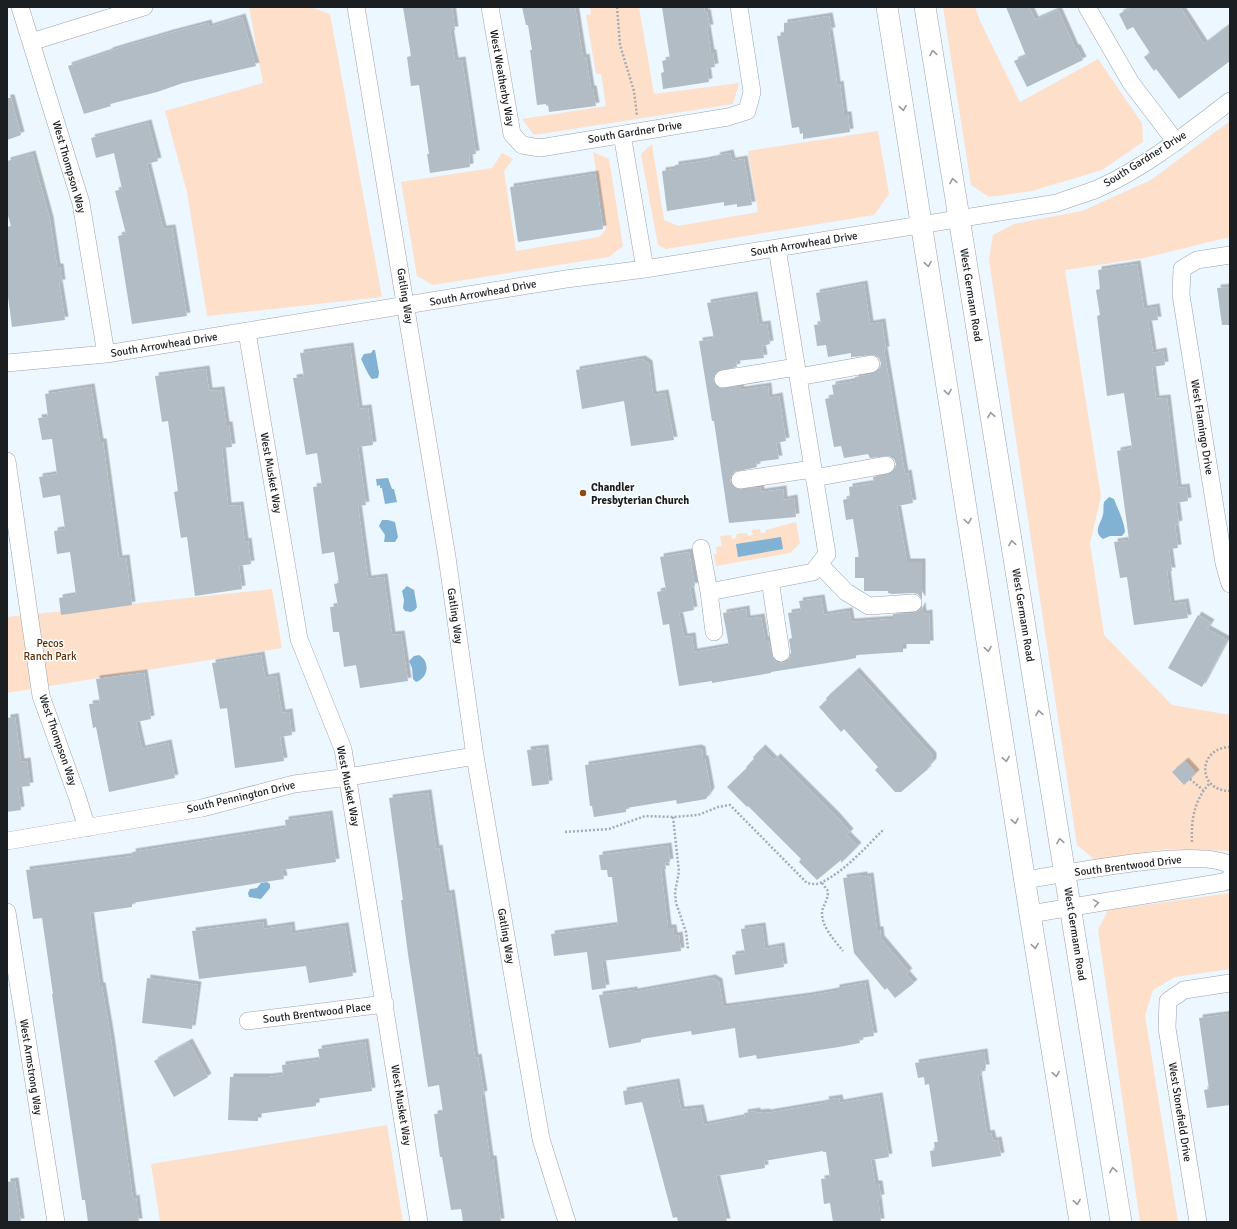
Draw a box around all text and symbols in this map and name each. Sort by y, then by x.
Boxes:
street label: West Weatherby Way [487,29,517,128]
one-way arrow [929,50,938,56]
one-way arrow [898,105,907,111]
street label: South Gardner Drive [587,118,683,146]
street label: West Thompson Way [50,119,89,216]
street label: South Gardner Drive [1101,128,1189,190]
one-way arrow [949,178,958,184]
street label: South Arrowhead Drive [750,229,858,259]
street label: West Germann Road [957,247,985,343]
one-way arrow [923,261,932,267]
street label: Gatling Way [394,267,416,326]
street label: South Arrowhead Drive [429,277,537,309]
street label: South Arrowhead Drive [110,330,218,360]
street label: West Flamingo Drive [1188,378,1216,476]
one-way arrow [943,389,952,395]
one-way arrow [987,412,996,418]
street label: West Musket Way [257,432,285,515]
place label: Chandler Presbyterian Church [591,481,689,507]
marker: Chandler Presbyterian Church [578,488,588,498]
one-way arrow [963,518,972,524]
one-way arrow [1008,540,1016,546]
street label: West Germann Road [1009,567,1037,663]
street label: Gatling Way [445,587,465,646]
park label: Pecos Ranch Park [24,637,77,663]
one-way arrow [983,646,992,652]
street label: West Thompson Way [36,693,80,788]
one-way arrow [1035,710,1044,716]
street label: West Musket Way [334,745,362,828]
one-way arrow [1001,756,1009,762]
street label: South Pennington Drive [186,778,296,816]
one-way arrow [1010,818,1019,824]
one-way arrow [1056,838,1065,844]
street label: South Brentwood Drive [1074,853,1182,879]
street label: West Germann Road [1061,886,1089,982]
one-way arrow [1093,899,1099,908]
street label: Gatling Way [495,907,517,966]
one-way arrow [1030,943,1039,949]
street label: South Brentwood Place [262,1000,372,1026]
street label: West Armstrong Way [17,1018,45,1117]
street label: West Stonefield Drive [1166,1061,1194,1163]
street label: West Musket Way [388,1064,414,1147]
one-way arrow [1051,1071,1060,1077]
one-way arrow [1109,1167,1118,1173]
one-way arrow [1072,1199,1081,1206]

